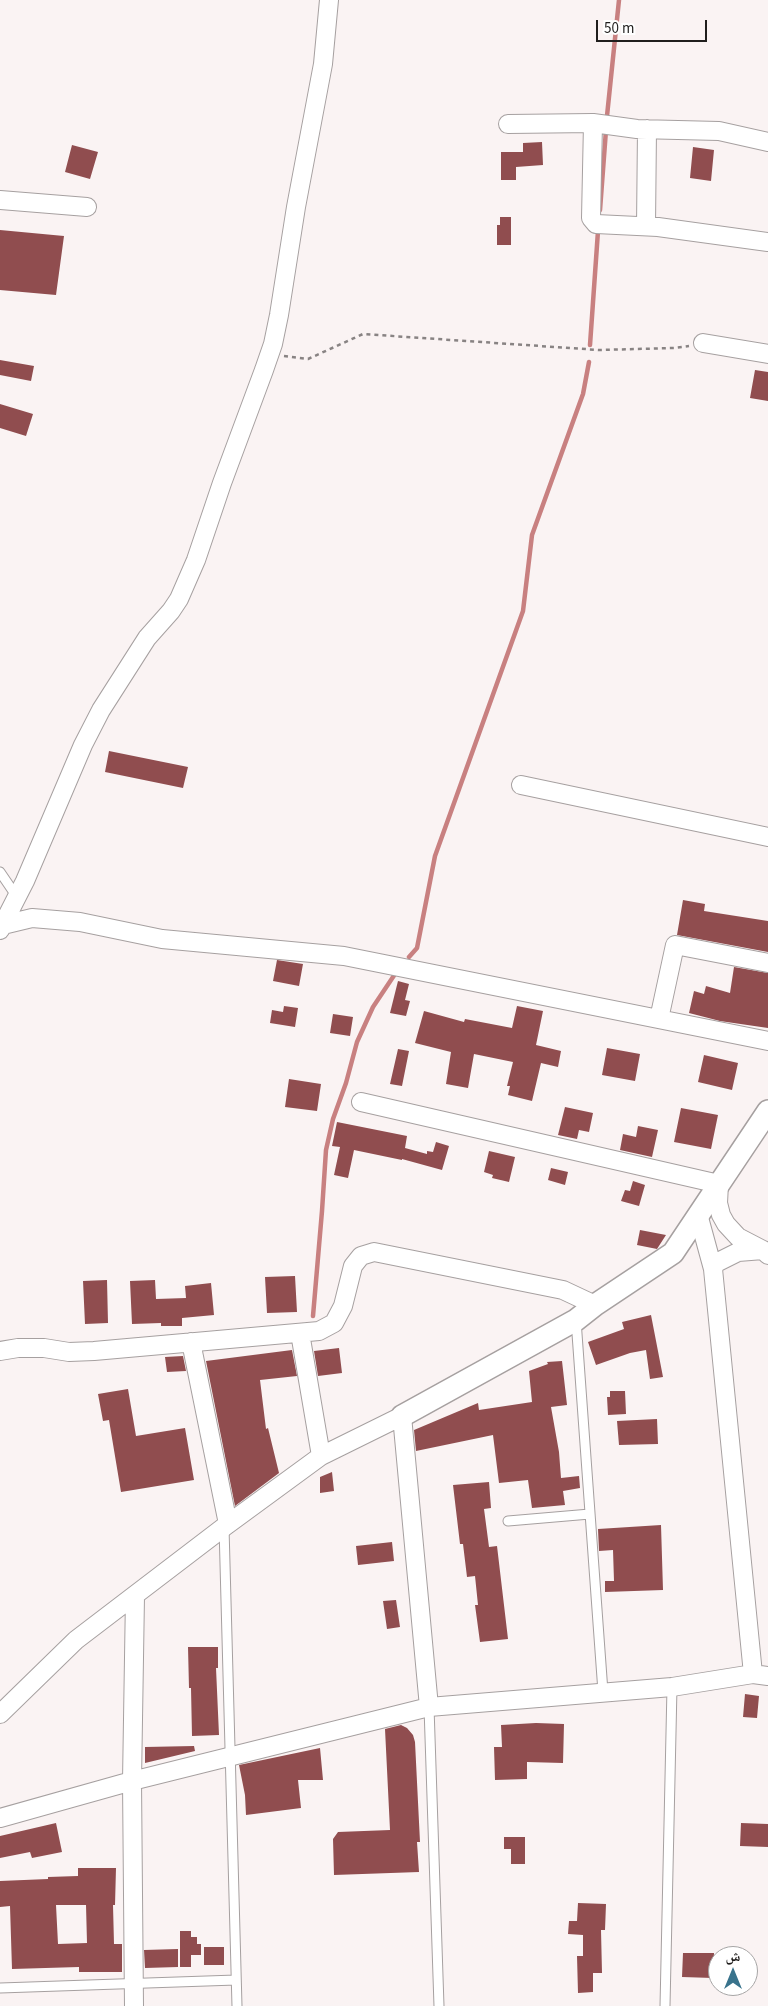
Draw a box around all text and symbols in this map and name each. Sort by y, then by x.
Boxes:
scale bar [598,10,709,42]
text: 50 m [604,18,634,39]
north arrow [708,1946,758,1996]
text: ش [726,1947,740,1967]

